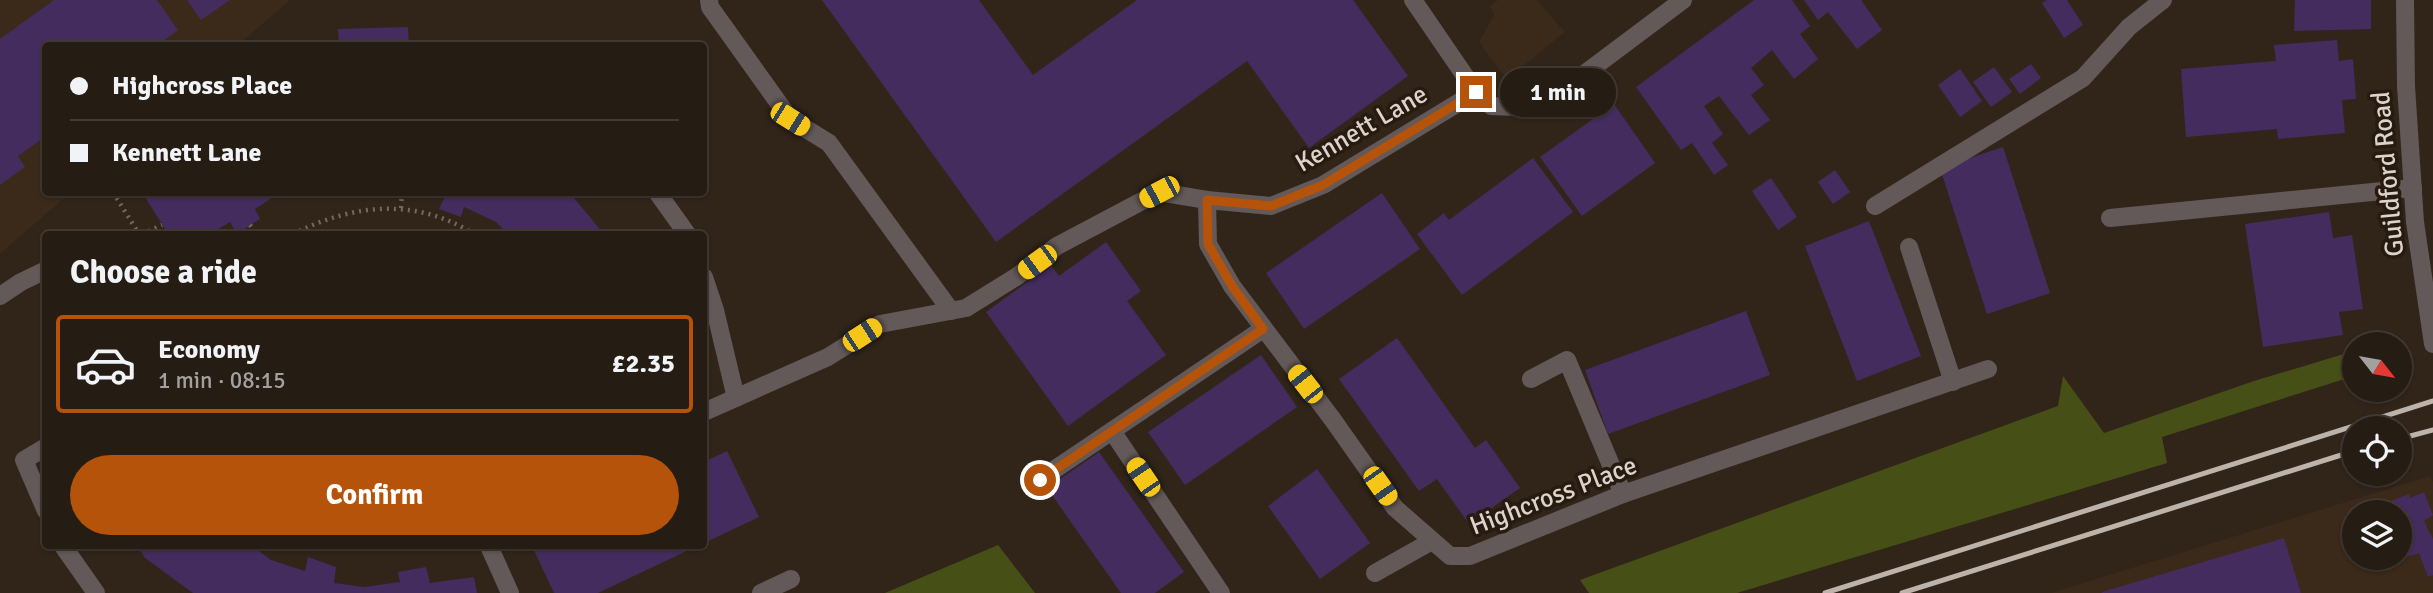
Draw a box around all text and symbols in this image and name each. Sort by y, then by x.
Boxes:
callout: 1 min [1500,68,1616,116]
text: Highcross Place [112,70,292,102]
route end [1460,76,1492,108]
street label: Kennett Lane [1290,78,1433,179]
text: 1 min [1530,78,1586,107]
street label: Guildford Road [2365,90,2411,258]
car [767,99,814,139]
text: Kennett Lane [112,137,261,169]
car [1136,173,1183,211]
car [1014,241,1061,283]
text: Choose a ride [70,253,257,292]
car [839,315,886,355]
north arrow [2342,332,2412,402]
map controls [2342,332,2412,570]
icon: car [74,333,137,396]
text: Economy [158,334,260,366]
text: £2.35 [611,348,675,380]
car [1284,361,1327,407]
text: 1 min · 08:15 [158,366,286,395]
button: locate [2342,416,2412,486]
street label: Highcross Place [1465,449,1641,542]
car [1123,454,1164,500]
button: Confirm [70,455,679,535]
car [1360,463,1401,509]
route start [1024,464,1056,496]
button: layers [2342,500,2412,570]

